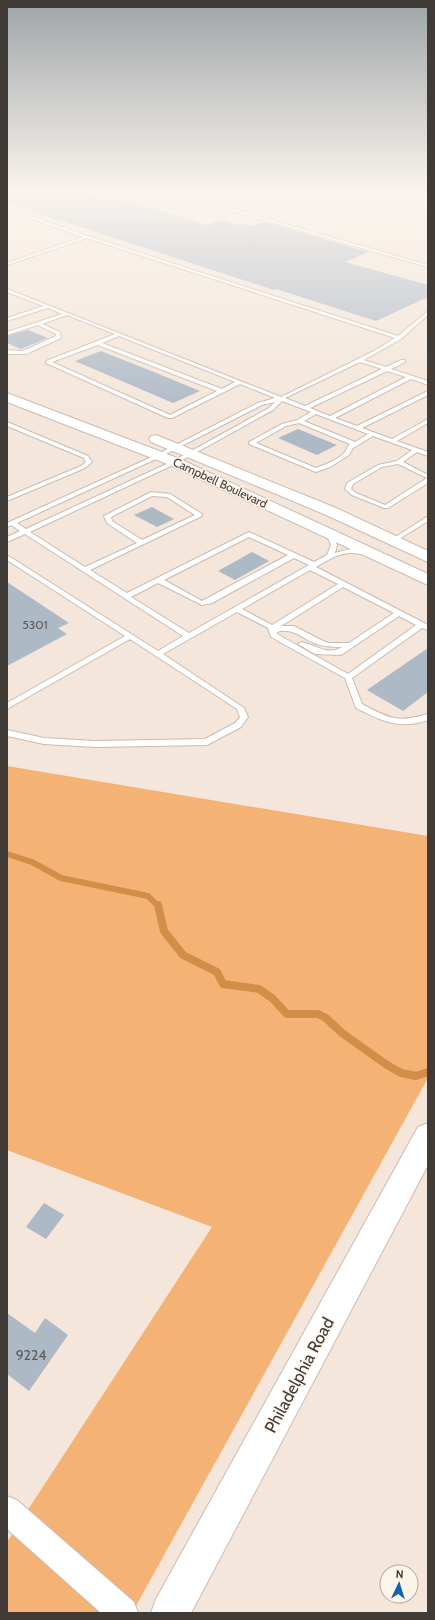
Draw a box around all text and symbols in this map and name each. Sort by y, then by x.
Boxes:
street label: Campbell Boulevard [171,454,270,511]
house number: 5301 [22,617,48,632]
street label: Philadelphia Road [260,1314,338,1436]
house number: 9224 [16,1346,46,1364]
north arrow [379,1564,419,1604]
text: N [395,1567,404,1581]

